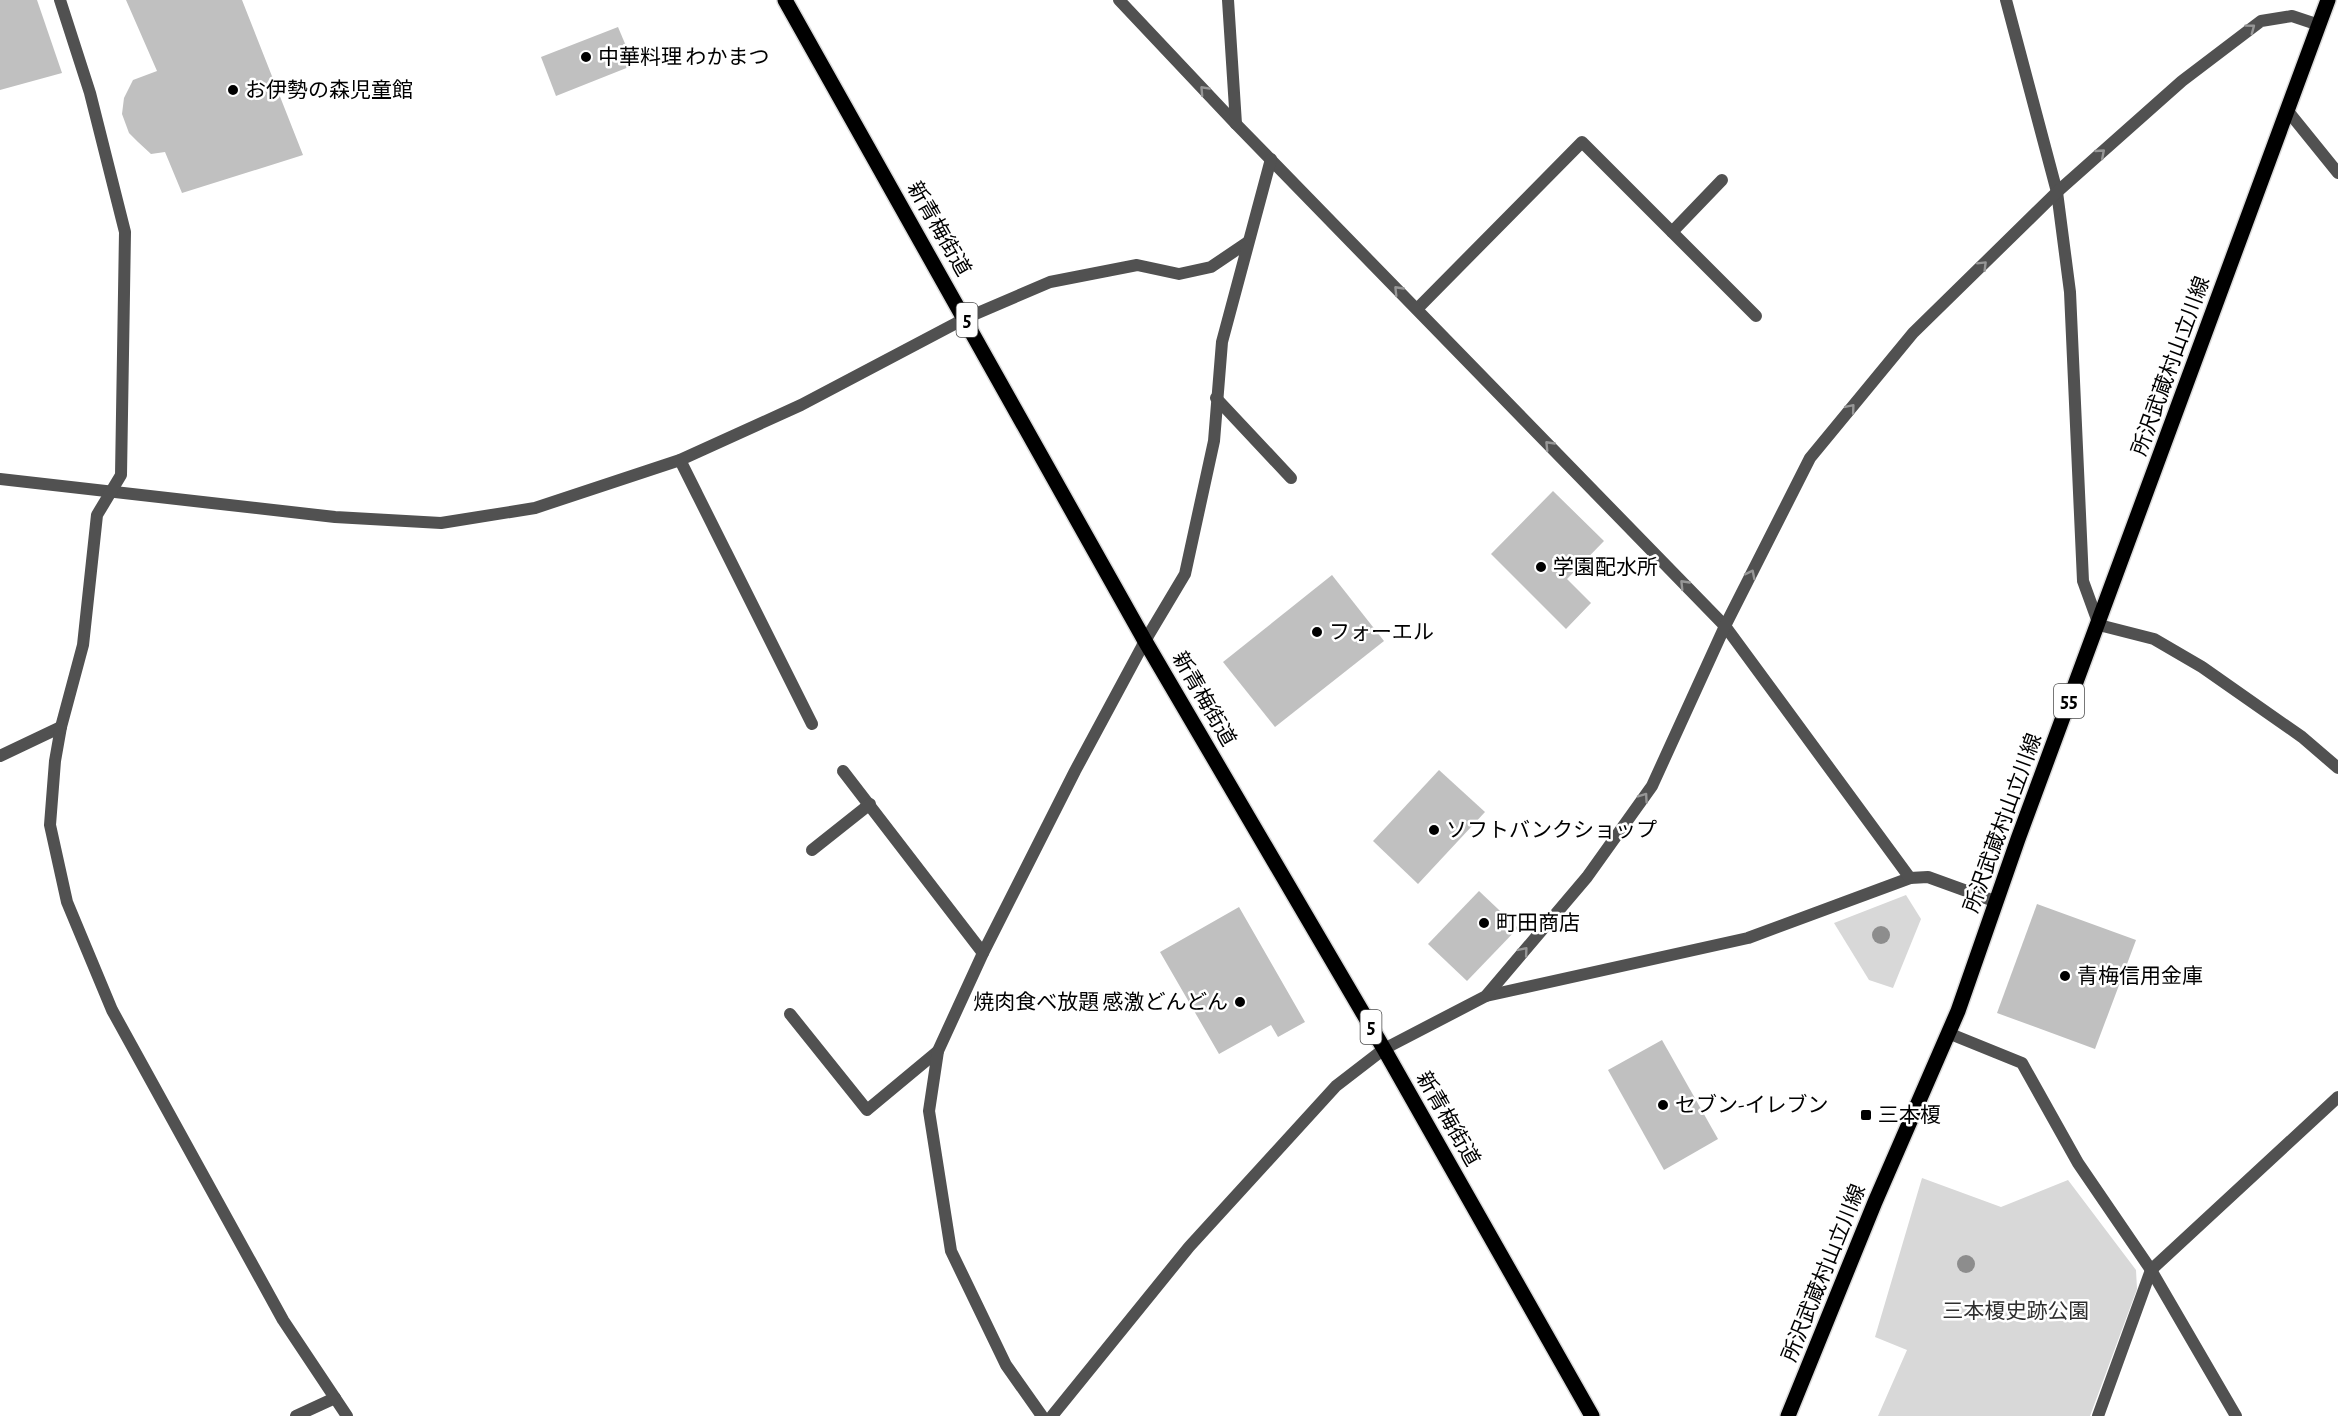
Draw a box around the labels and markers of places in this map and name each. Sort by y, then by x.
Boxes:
place label: 中華料理 わかまつ [598,46,769,68]
marker: 中華料理 わかまつ [579,50,593,64]
place label: お伊勢の森児童館 [245,79,413,101]
marker: お伊勢の森児童館 [226,83,240,97]
place label: 学園配水所 [1553,556,1658,578]
marker: 学園配水所 [1534,560,1548,574]
place label: フォーエル [1329,622,1434,643]
marker: フォーエル [1310,625,1324,639]
place label: ソフトバンクショップ [1446,819,1657,841]
marker: ソフトバンクショップ [1427,823,1441,837]
place label: 町田商店 [1496,912,1580,934]
marker: 町田商店 [1477,916,1491,930]
place label: 青梅信用金庫 [2077,965,2203,987]
marker: 青梅信用金庫 [2058,969,2072,983]
place label: 焼肉食べ放題 感激どんどん [973,991,1228,1013]
marker: 焼肉食べ放題 感激どんどん [1233,995,1247,1009]
place label: セブン-イレブン [1675,1093,1828,1116]
marker: セブン-イレブン [1656,1098,1670,1112]
place label: 三本榎 [1878,1104,1941,1126]
marker: 三本榎 [1859,1108,1873,1122]

